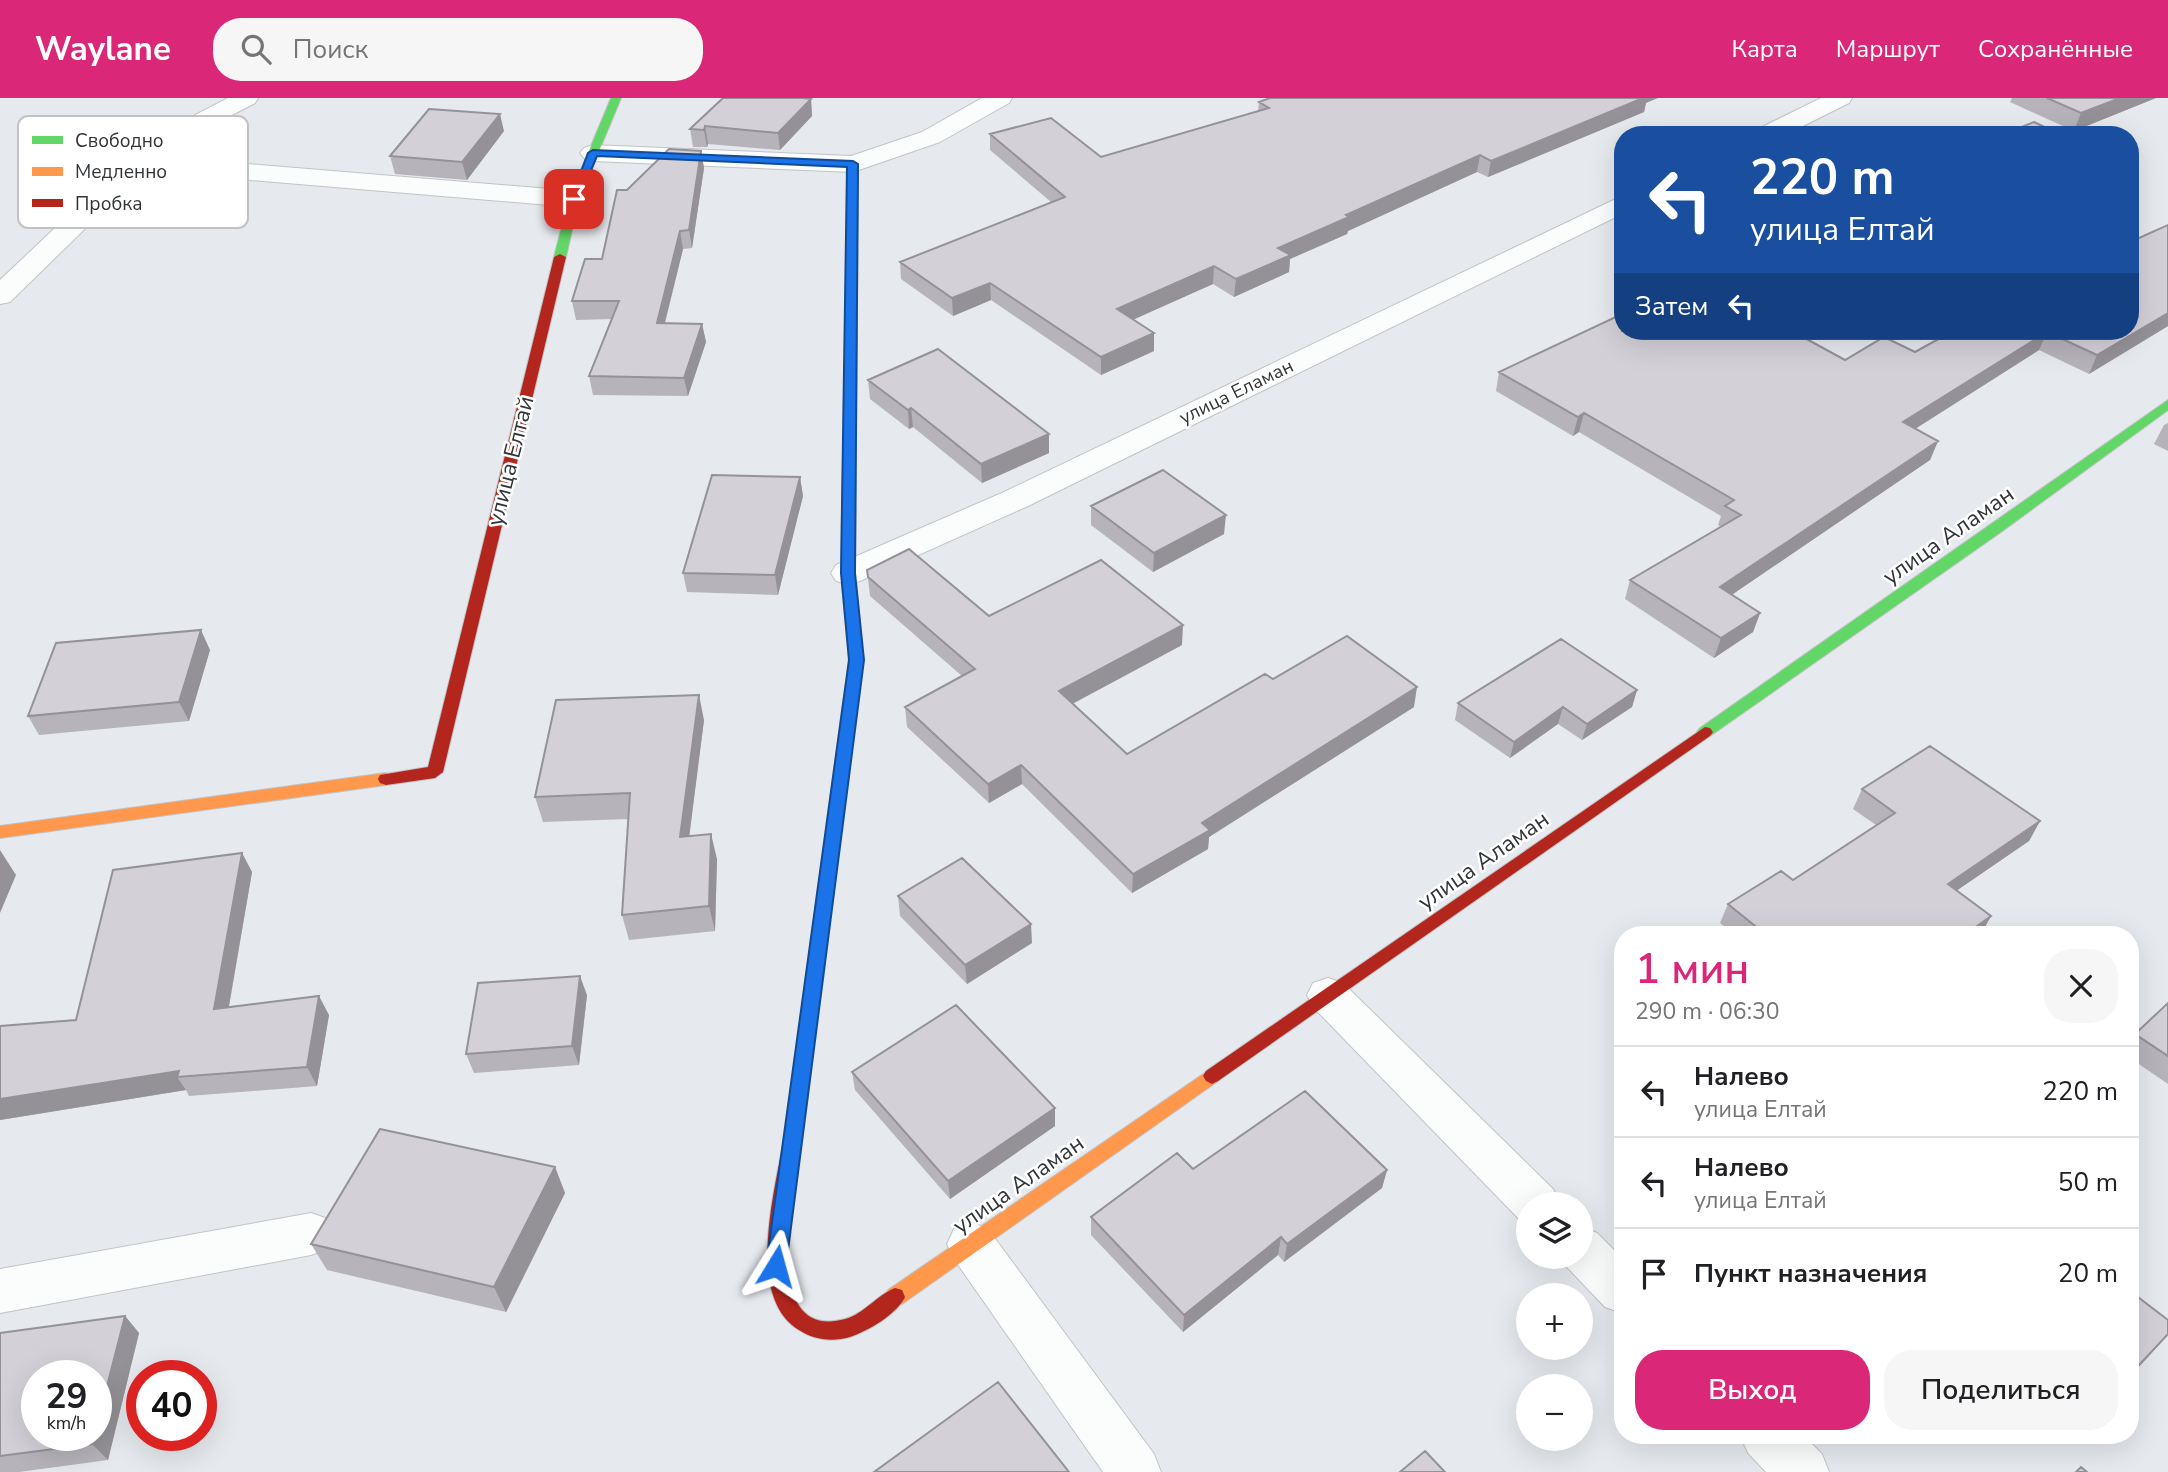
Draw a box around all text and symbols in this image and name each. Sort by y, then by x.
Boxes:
search box [213,18,703,81]
text: Waylane [35,27,171,72]
icon: search [237,30,275,68]
text: Поиск [293,32,368,67]
text: Карта [1732,33,1798,65]
text: Маршрут [1836,33,1940,65]
text: Сохранённые [1978,33,2133,65]
legend [18,116,248,228]
text: Свободно [75,128,164,154]
text: 220 m [1750,144,1894,211]
icon: left [1635,154,1726,245]
text: Медленно [75,159,167,185]
pin [544,169,604,229]
icon: arrive [555,180,593,218]
text: Пробка [75,191,142,217]
text: улица Елтай [1750,208,1935,251]
icon: left [1722,287,1760,325]
text: Затем [1635,289,1708,324]
street label: улица Еламан [1175,353,1298,431]
street label: улица Елтай [479,393,542,529]
street label: улица Аламан [1877,479,2020,592]
street label: улица Аламан [1412,804,1555,917]
text: 1 мин [1635,941,1749,998]
button: close [2044,949,2118,1023]
text: 290 m · 06:30 [1635,996,1780,1027]
text: Налево [1694,1059,1789,1094]
icon: left [1635,1073,1673,1111]
text: 220 m [2042,1074,2118,1109]
text: улица Елтай [1694,1094,1827,1125]
street label: улица Аламан [947,1128,1090,1241]
text: Налево [1694,1150,1789,1185]
icon: left [1635,1164,1673,1202]
text: 50 m [2058,1165,2118,1200]
text: улица Елтай [1694,1185,1827,1216]
map controls [1516,1192,1593,1451]
button: layers [1516,1192,1593,1269]
position arrow [739,1229,813,1303]
icon: arrive [1635,1255,1673,1293]
text: Пункт назначения [1694,1256,1927,1291]
text: 20 m [2058,1256,2118,1291]
button: + [1516,1283,1593,1360]
button: Выход [1635,1350,1870,1430]
button: Поделиться [1884,1350,2118,1430]
speed limit sign: 40 [126,1360,217,1451]
text: 29 [45,1373,88,1420]
button: − [1516,1374,1593,1451]
text: km/h [47,1411,86,1435]

